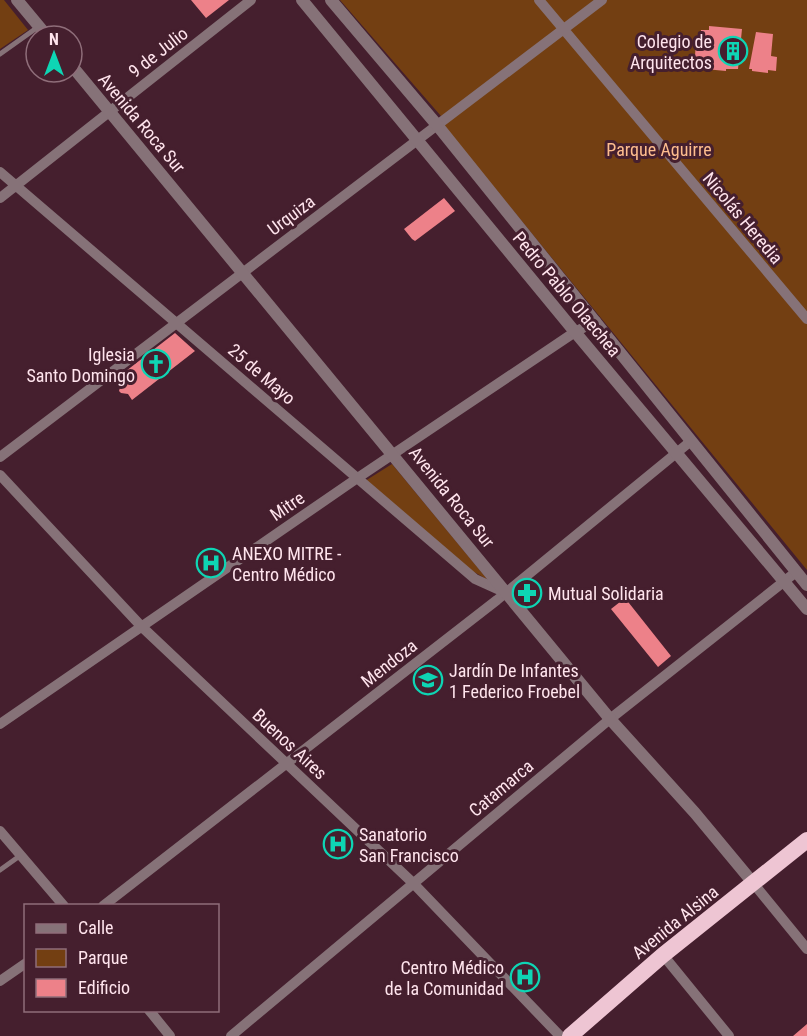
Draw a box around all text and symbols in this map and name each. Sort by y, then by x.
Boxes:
street label: 9 de Julio [124,22,192,82]
north arrow [24,24,84,84]
text: N [49,30,59,49]
place label: Colegio de Arquitectos [630,31,712,73]
building icon: Colegio de Arquitectos [717,35,749,67]
street label: Avenida Roca Sur [94,69,190,178]
park label: Parque Aguirre [606,139,712,160]
street label: Nicolás Heredia [699,168,787,268]
street label: Urquiza [263,190,319,240]
street label: Pedro Pablo Olaechea [509,227,625,361]
street label: 25 de Mayo [224,339,300,409]
place label: Iglesia Santo Domingo [26,344,135,386]
church icon: Iglesia Santo Domingo [140,348,172,380]
street label: Avenida Roca Sur [405,442,499,552]
street label: Mitre [266,487,308,525]
place label: ANEXO MITRE - Centro Médico [232,543,342,585]
hospital icon: ANEXO MITRE - Centro Médico [195,547,227,579]
pharmacy icon: Mutual Solidaria [511,577,543,609]
place label: Mutual Solidaria [548,583,664,604]
street label: Mendoza [357,635,421,691]
place label: Jardín De Infantes 1 Federico Froebel [449,660,580,702]
school or university icon: Jardín De Infantes 1 Federico Froebel [412,664,444,696]
street label: Buenos Aires [249,704,331,784]
street label: Catamarca [465,755,537,821]
place label: Sanatorio San Francisco [359,824,459,866]
hospital icon: Sanatorio San Francisco [322,828,354,860]
street label: Avenida Alsina [628,881,722,963]
legend [24,904,219,1012]
text: Calle [78,917,114,938]
text: Parque [78,947,128,968]
place label: Centro Médico de la Comunidad [385,957,504,999]
hospital icon: Centro Médico de la Comunidad [509,961,541,993]
text: Edificio [78,977,130,998]

